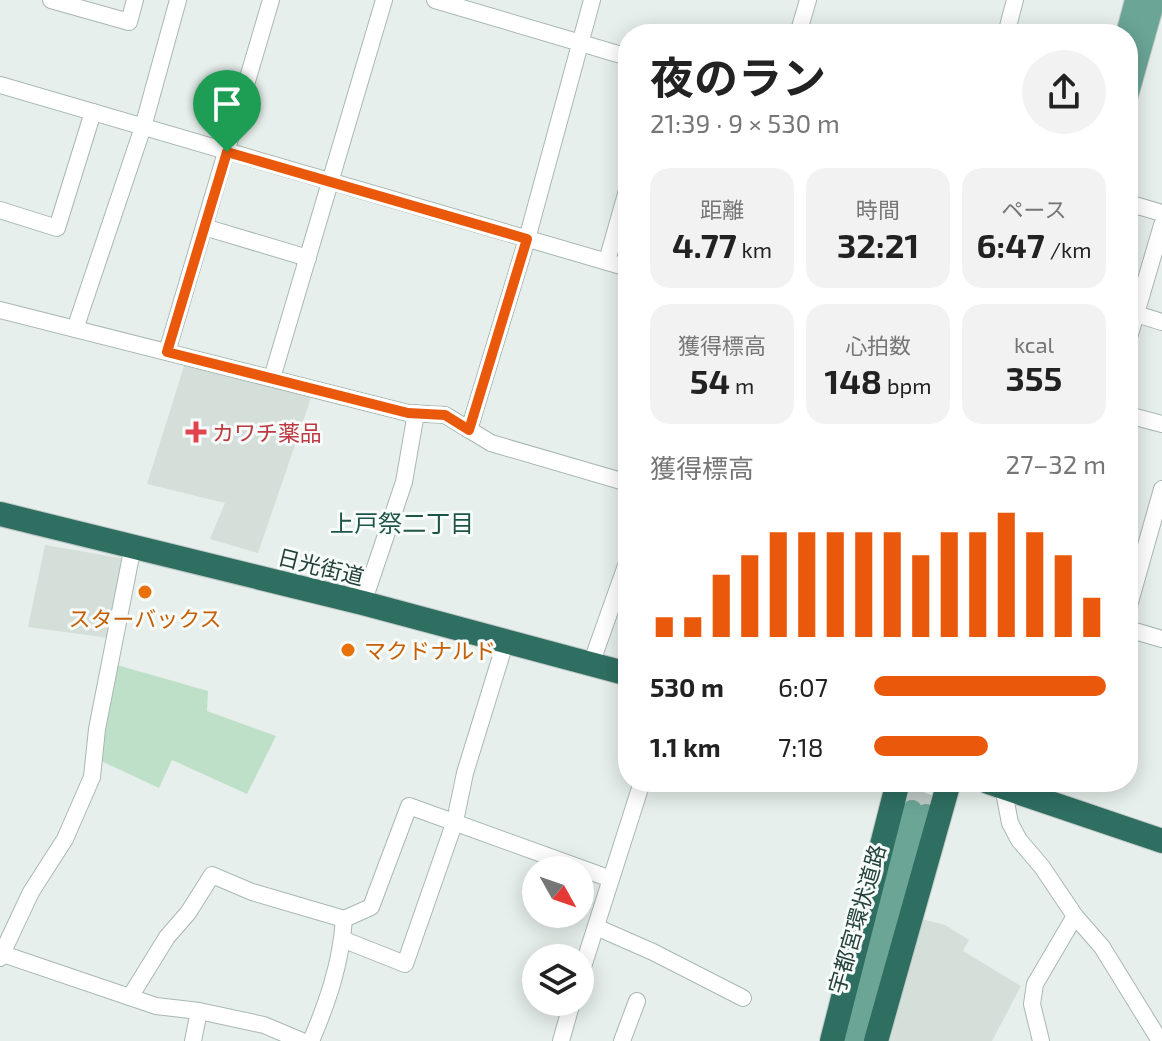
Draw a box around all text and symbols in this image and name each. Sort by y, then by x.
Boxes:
text: 夜のラン [650,50,826,103]
button: share [1022,50,1106,134]
pin [193,70,261,152]
icon: arrive [205,82,249,126]
text: 21:39 · 9 × 530 m [650,107,840,138]
text: 距離 [700,196,744,222]
text: 時間 [856,196,900,222]
text: ペース [1002,196,1066,222]
text: 4.77 [672,224,737,265]
text: 32:21 [837,224,919,265]
text: 6:47 [976,224,1045,265]
text: km [737,236,772,262]
text: /km [1045,236,1092,262]
text: kcal [1014,331,1054,357]
text: 獲得標高 [678,332,766,358]
text: 心拍数 [845,332,911,358]
text: 355 [1006,357,1062,398]
text: 54 [690,360,730,401]
text: 148 [824,360,882,401]
text: m [730,372,754,398]
text: bpm [882,372,932,398]
place label: カワチ薬品 [212,419,322,445]
marker: カワチ薬品 [187,423,205,441]
text: 27–32 m [1006,448,1106,479]
text: 獲得標高 [650,452,754,483]
district label: 上戸祭二丁目 [330,508,474,537]
street label: 日光街道 [275,543,367,589]
marker: スターバックス [136,583,154,601]
place label: スターバックス [68,605,222,631]
place label: マクドナルド [364,637,496,663]
marker: マクドナルド [339,641,357,659]
text: 530 m [650,671,724,702]
text: 6:07 [778,671,828,702]
text: 1.1 km [650,731,721,762]
text: 7:18 [778,731,824,762]
street label: 宇都宮環状道路 [822,841,890,997]
north arrow [522,856,594,928]
map controls [522,856,594,1016]
button: layers [522,944,594,1016]

